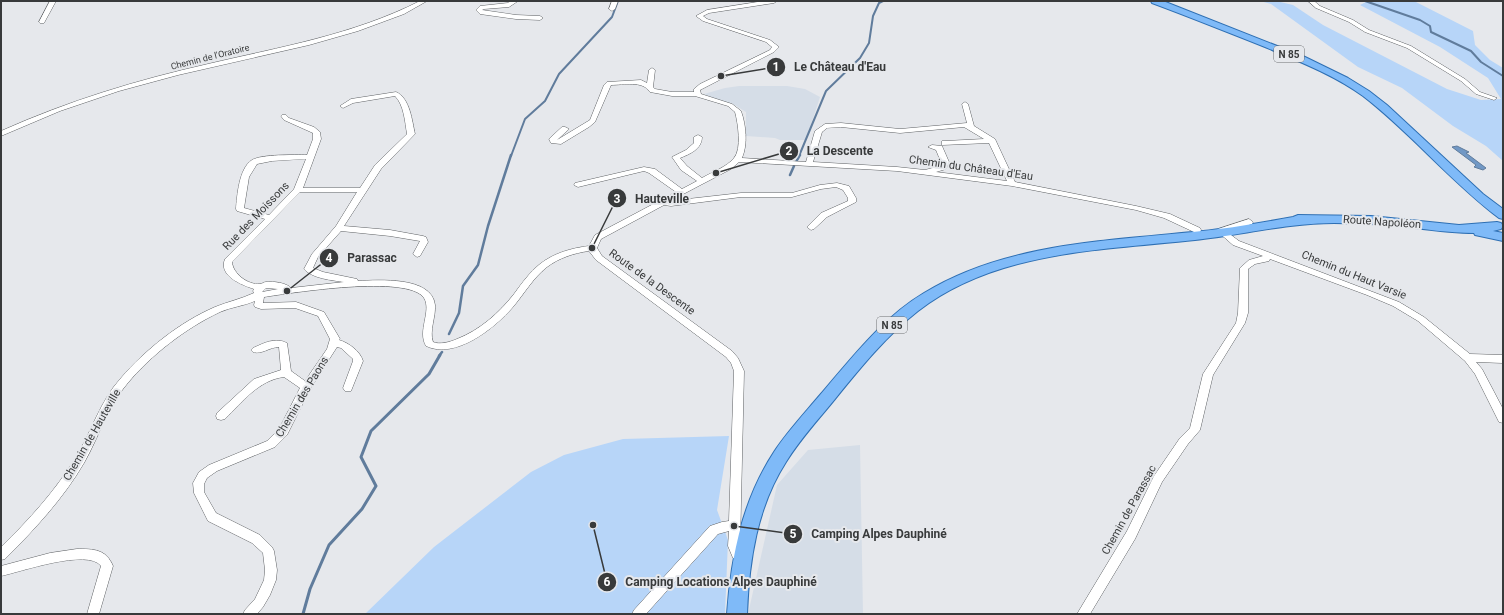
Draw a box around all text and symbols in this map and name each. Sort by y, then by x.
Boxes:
street label: Chemin de l'Oratoire [170,42,251,72]
road number: N 85 [1274,46,1304,62]
callout: Le Château d'Eau [766,55,894,79]
text: 1 [773,60,779,74]
text: Le Château d'Eau [794,60,886,74]
callout: La Descente [779,139,882,163]
text: 2 [786,144,793,158]
text: La Descente [807,144,874,158]
street label: Chemin du Château d'Eau [908,153,1034,183]
street label: Rue des Moissons [220,179,292,253]
callout: Hauteville [607,186,697,210]
text: 3 [614,192,621,206]
text: Hauteville [635,192,690,206]
street label: Route Napoléon [1342,213,1422,231]
callout: Parassac [319,246,405,270]
street label: Route de la Descente [606,246,698,318]
street label: Chemin du Haut Varsie [1300,248,1409,302]
text: 4 [326,251,333,265]
text: Parassac [347,251,397,265]
road number: N 85 [877,317,907,333]
street label: Chemin des Paons [273,354,331,440]
street label: Chemin de Hauteville [61,387,124,483]
street label: Chemin de Parassac [1099,463,1159,557]
callout: Camping Alpes Dauphiné [783,522,955,546]
text: 5 [790,527,797,541]
text: Camping Alpes Dauphiné [811,527,947,541]
callout: Camping Locations Alpes Dauphiné [597,570,824,594]
text: 6 [604,575,611,589]
text: Camping Locations Alpes Dauphiné [625,575,817,589]

